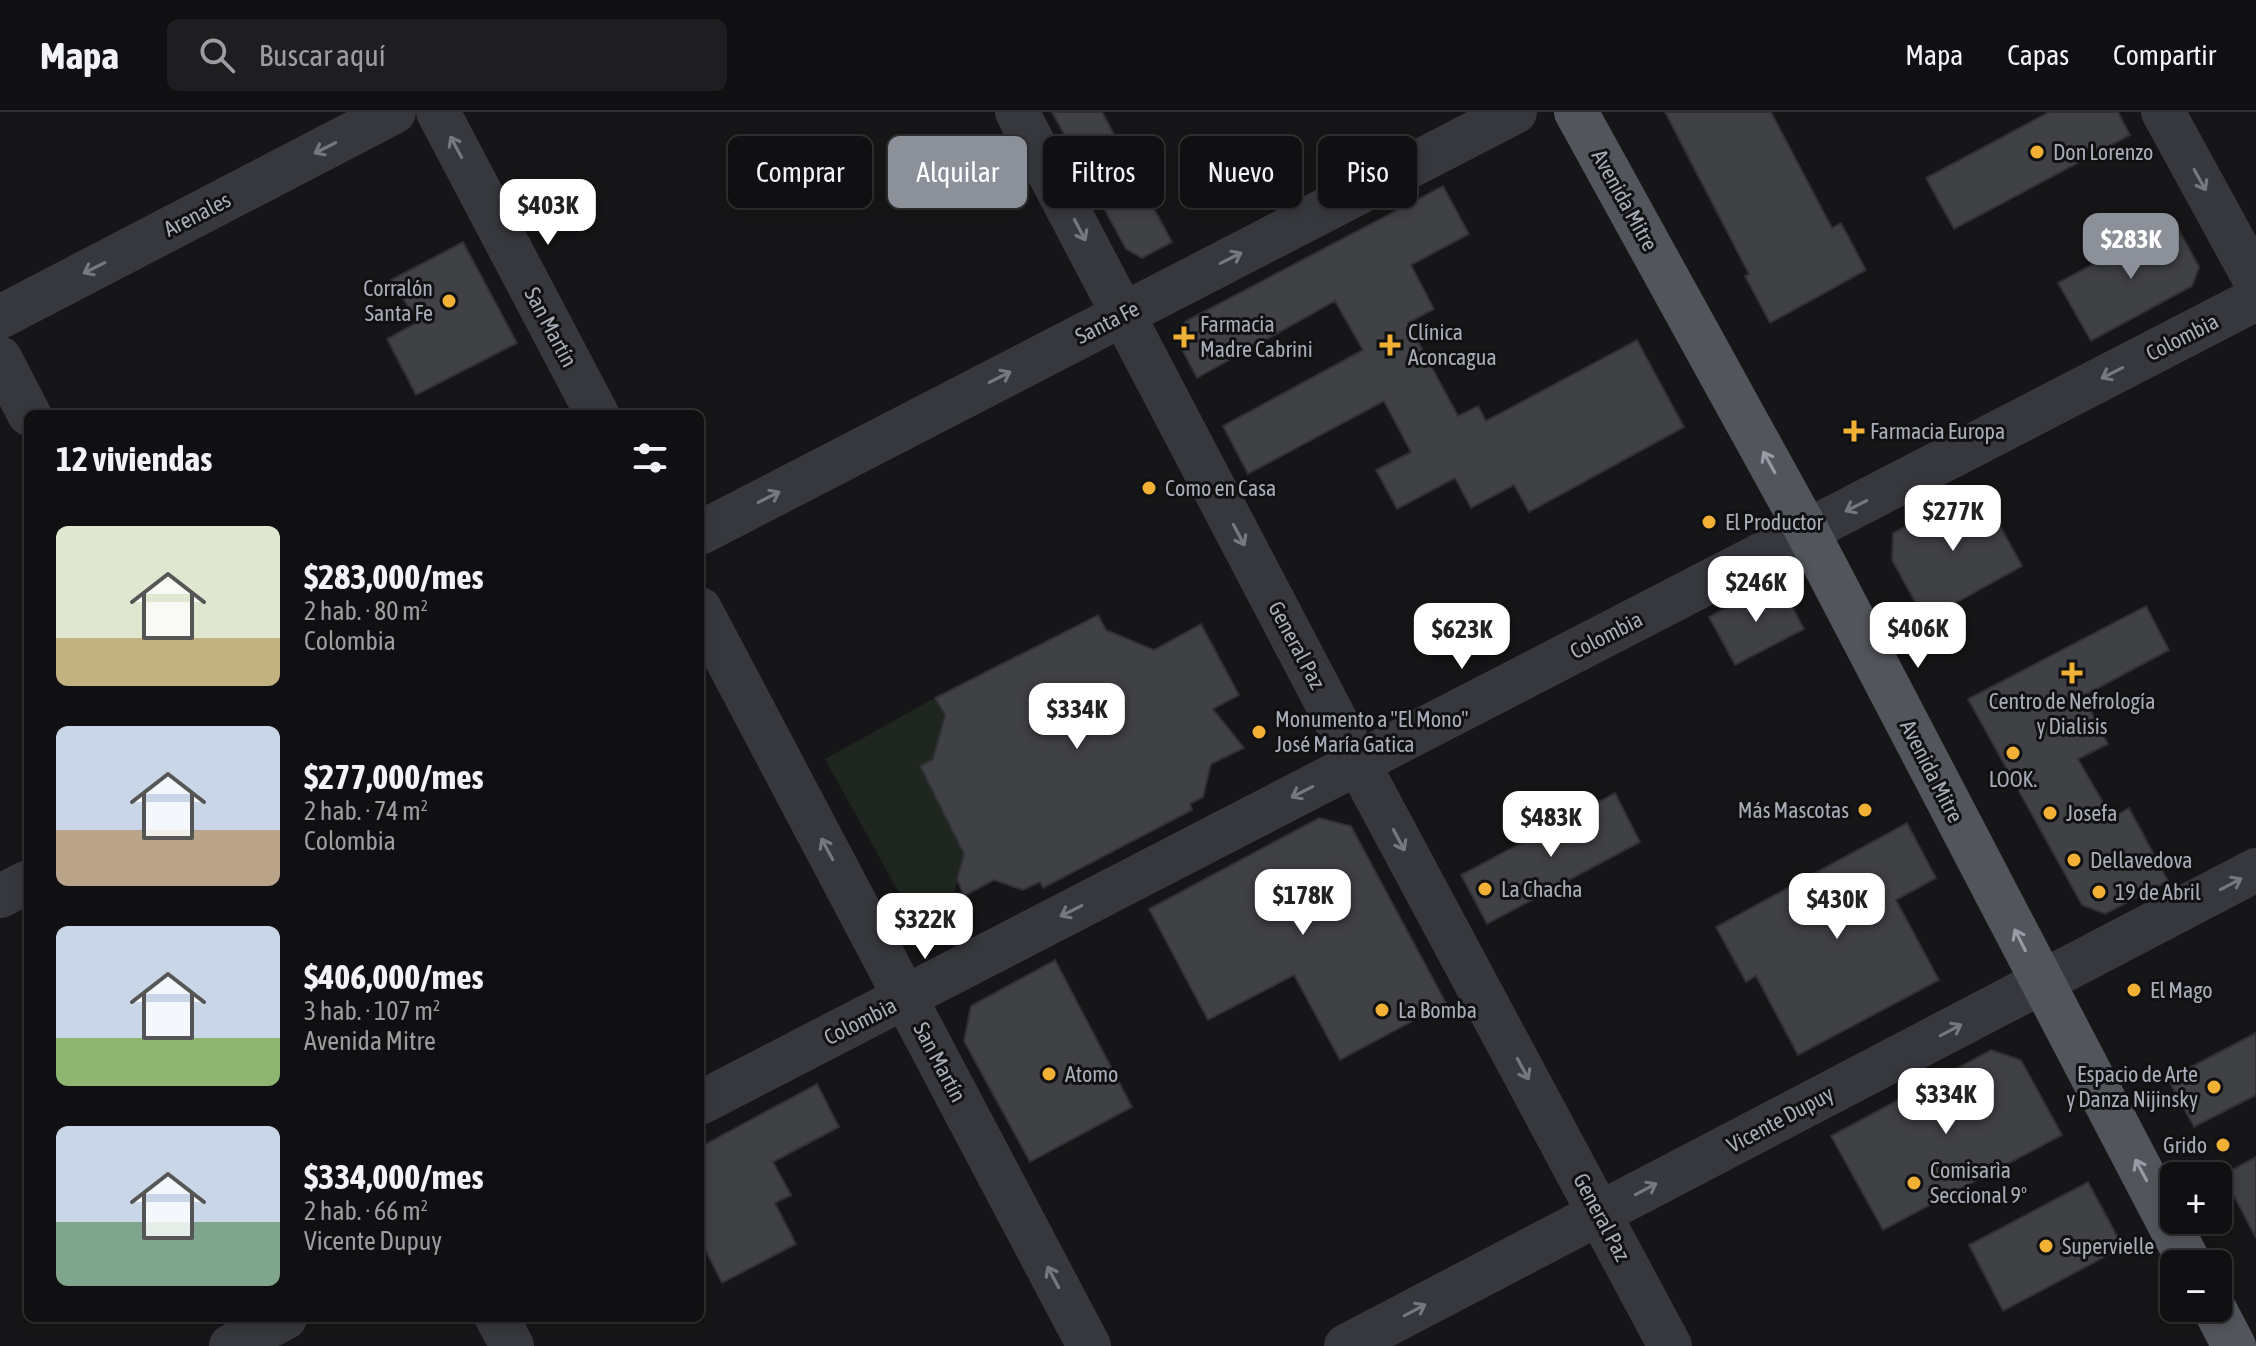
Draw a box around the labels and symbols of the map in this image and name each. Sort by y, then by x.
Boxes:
one-way arrow [448,135,464,159]
place label: Don Lorenzo [2053,139,2153,165]
one-way arrow [313,141,337,156]
marker: Don Lorenzo [2028,143,2046,161]
street label: Avenida Mitre [1587,145,1663,255]
one-way arrow [2193,168,2209,192]
pin: $403K [492,179,604,247]
street label: Arenales [159,186,235,242]
pin: $283K [2075,213,2187,281]
one-way arrow [1073,218,1088,242]
one-way arrow [1219,249,1243,265]
one-way arrow [83,260,107,276]
place label: Corralón Santa Fe [363,275,433,326]
street label: San Martín [519,283,583,371]
marker: Corralón Santa Fe [440,292,458,310]
street label: Santa Fe [1071,295,1143,349]
street label: Colombia [2141,308,2223,366]
place label: Farmacia Madre Cabrini [1200,311,1313,362]
place label: Clínica Aconcagua [1408,319,1497,370]
marker: Farmacia Madre Cabrini [1175,328,1193,346]
marker: Clínica Aconcagua [1379,334,1401,356]
one-way arrow [2101,366,2125,382]
one-way arrow [988,369,1012,385]
place label: Farmacia Europa [1870,418,2005,444]
marker: Farmacia Europa [1845,422,1863,440]
one-way arrow [1761,451,1777,474]
place label: Como en Casa [1165,475,1276,501]
marker: Como en Casa [1140,479,1158,497]
pin: $277K [1897,485,2009,553]
one-way arrow [757,488,781,504]
one-way arrow [1845,498,1869,514]
place label: El Productor [1725,509,1823,535]
marker: El Productor [1700,513,1718,531]
one-way arrow [1232,523,1248,547]
pin: $246K [1700,556,1812,624]
street label: General Paz [1263,597,1331,694]
pin: $406K [1862,602,1974,670]
pin: $623K [1406,603,1518,671]
street label: Colombia [1565,606,1647,664]
marker: Centro de Nefrología y Dialisis [2061,662,2083,684]
pin: $334K [1021,683,1133,751]
place label: Centro de Nefrología y Dialisis [1989,688,2155,739]
place label: Monumento a "El Mono" José María Gatica [1275,706,1468,757]
street label: Avenida Mitre [1895,715,1969,827]
marker: Monumento a "El Mono" José María Gatica [1250,723,1268,741]
marker: LOOK. [2004,744,2022,762]
place label: LOOK. [1989,766,2037,792]
one-way arrow [1291,785,1314,801]
pin: $483K [1495,791,1607,859]
place label: Más Mascotas [1738,797,1849,823]
place label: Josefa [2066,800,2117,826]
marker: Más Mascotas [1856,801,1874,819]
marker: Josefa [2041,804,2059,822]
one-way arrow [1392,828,1408,851]
one-way arrow [819,838,835,861]
place label: Dellavedova [2090,847,2193,873]
marker: Dellavedova [2065,851,2083,869]
pin: $178K [1247,869,1359,937]
pin: $430K [1781,873,1893,941]
one-way arrow [2218,875,2242,891]
place label: La Chacha [1501,876,1583,902]
place label: 19 de Abril [2115,879,2201,905]
marker: La Chacha [1476,880,1494,898]
marker: 19 de Abril [2090,883,2108,901]
pin: $322K [869,893,981,961]
one-way arrow [1060,904,1083,920]
one-way arrow [2012,929,2028,952]
place label: El Mago [2150,977,2213,1003]
marker: El Mago [2125,981,2143,999]
street label: Colombia [819,992,901,1050]
place label: La Bomba [1398,997,1477,1023]
marker: La Bomba [1373,1001,1391,1019]
street label: San Martín [908,1018,972,1106]
one-way arrow [1938,1022,1962,1038]
one-way arrow [1515,1056,1531,1080]
place label: Atomo [1065,1061,1118,1087]
place label: Espacio de Arte y Danza Nijinsky [2066,1061,2198,1112]
marker: Atomo [1040,1065,1058,1083]
pin: $334K [1890,1068,2002,1136]
marker: Espacio de Arte y Danza Nijinsky [2205,1078,2223,1096]
street label: Vicente Dupuy [1722,1080,1838,1158]
place label: Grido [2163,1132,2207,1158]
marker: Grido [2214,1136,2232,1154]
place label: Comisarìa Seccional 9° [1930,1157,2027,1208]
one-way arrow [2133,1159,2149,1183]
street label: General Paz [1568,1169,1636,1266]
marker: Comisarìa Seccional 9° [1905,1174,1923,1192]
one-way arrow [1633,1181,1657,1197]
place label: Supervielle [2062,1233,2154,1259]
marker: Supervielle [2037,1237,2055,1255]
one-way arrow [1045,1266,1061,1289]
one-way arrow [1403,1301,1427,1317]

